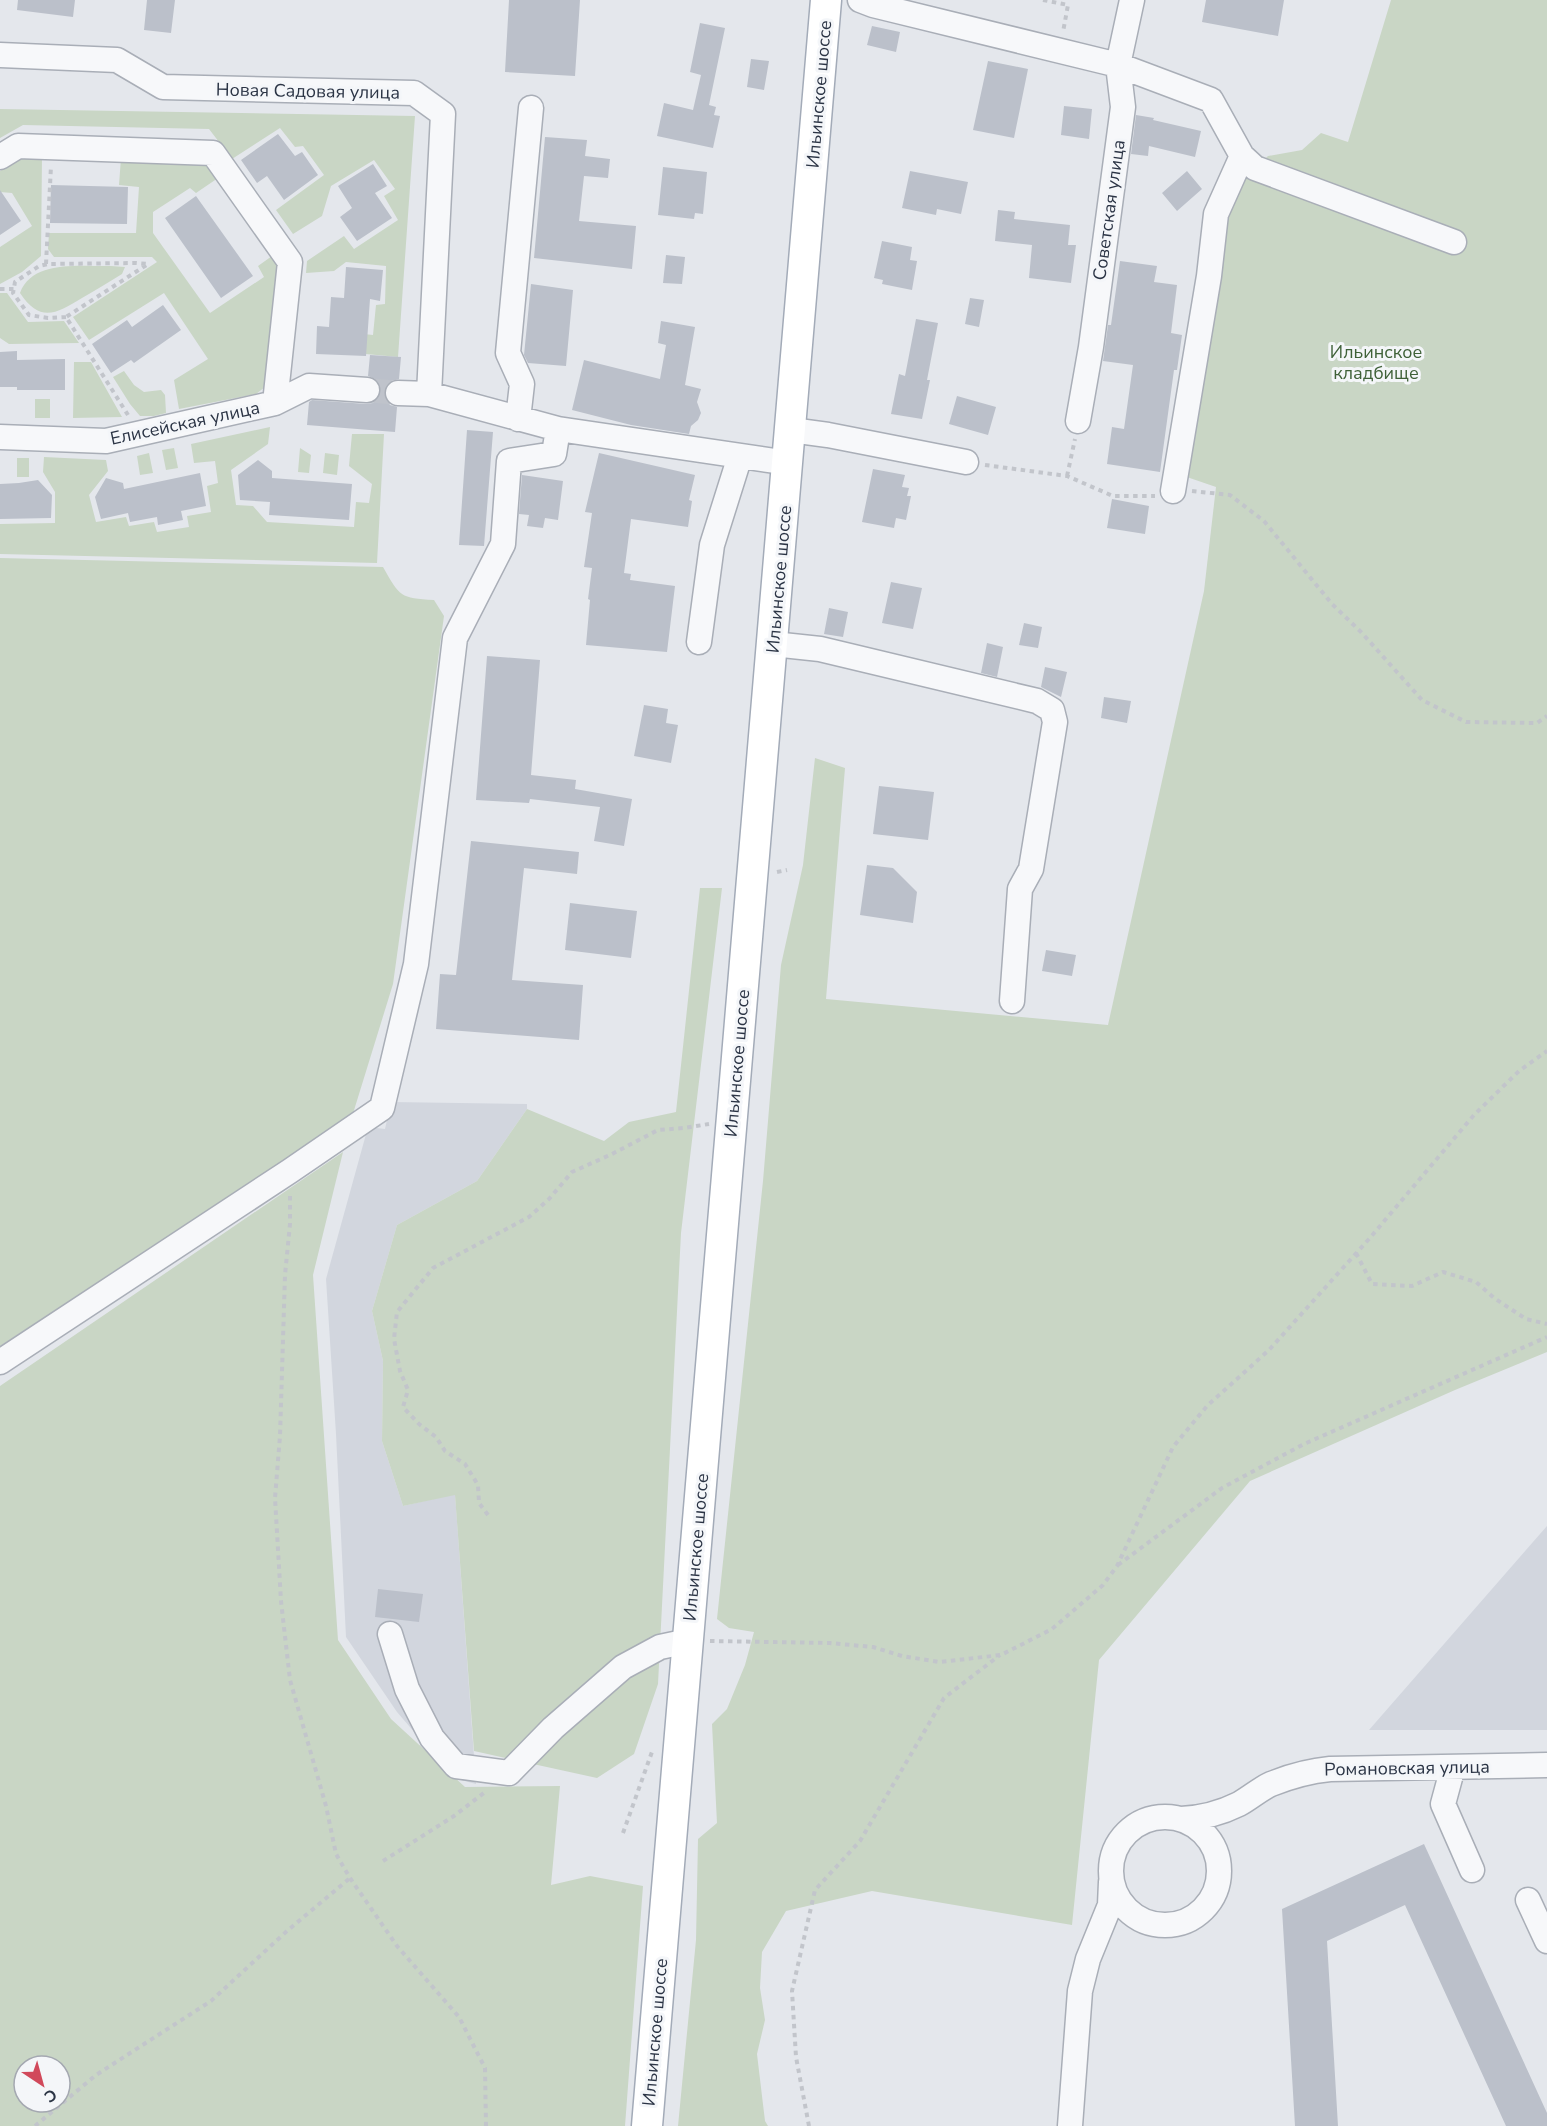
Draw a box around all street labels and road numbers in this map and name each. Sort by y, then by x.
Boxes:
street label: Ильинское шоссе [801,19,837,169]
street label: Новая Садовая улица [216,77,400,105]
street label: Советская улица [1087,138,1131,282]
street label: Елисейская улица [108,395,262,451]
street label: Ильинское шоссе [761,504,797,654]
street label: Ильинское шоссе [719,988,755,1138]
street label: Ильинское шоссе [678,1472,714,1622]
street label: Романовская улица [1324,1755,1490,1781]
street label: Ильинское шоссе [637,1957,673,2107]

